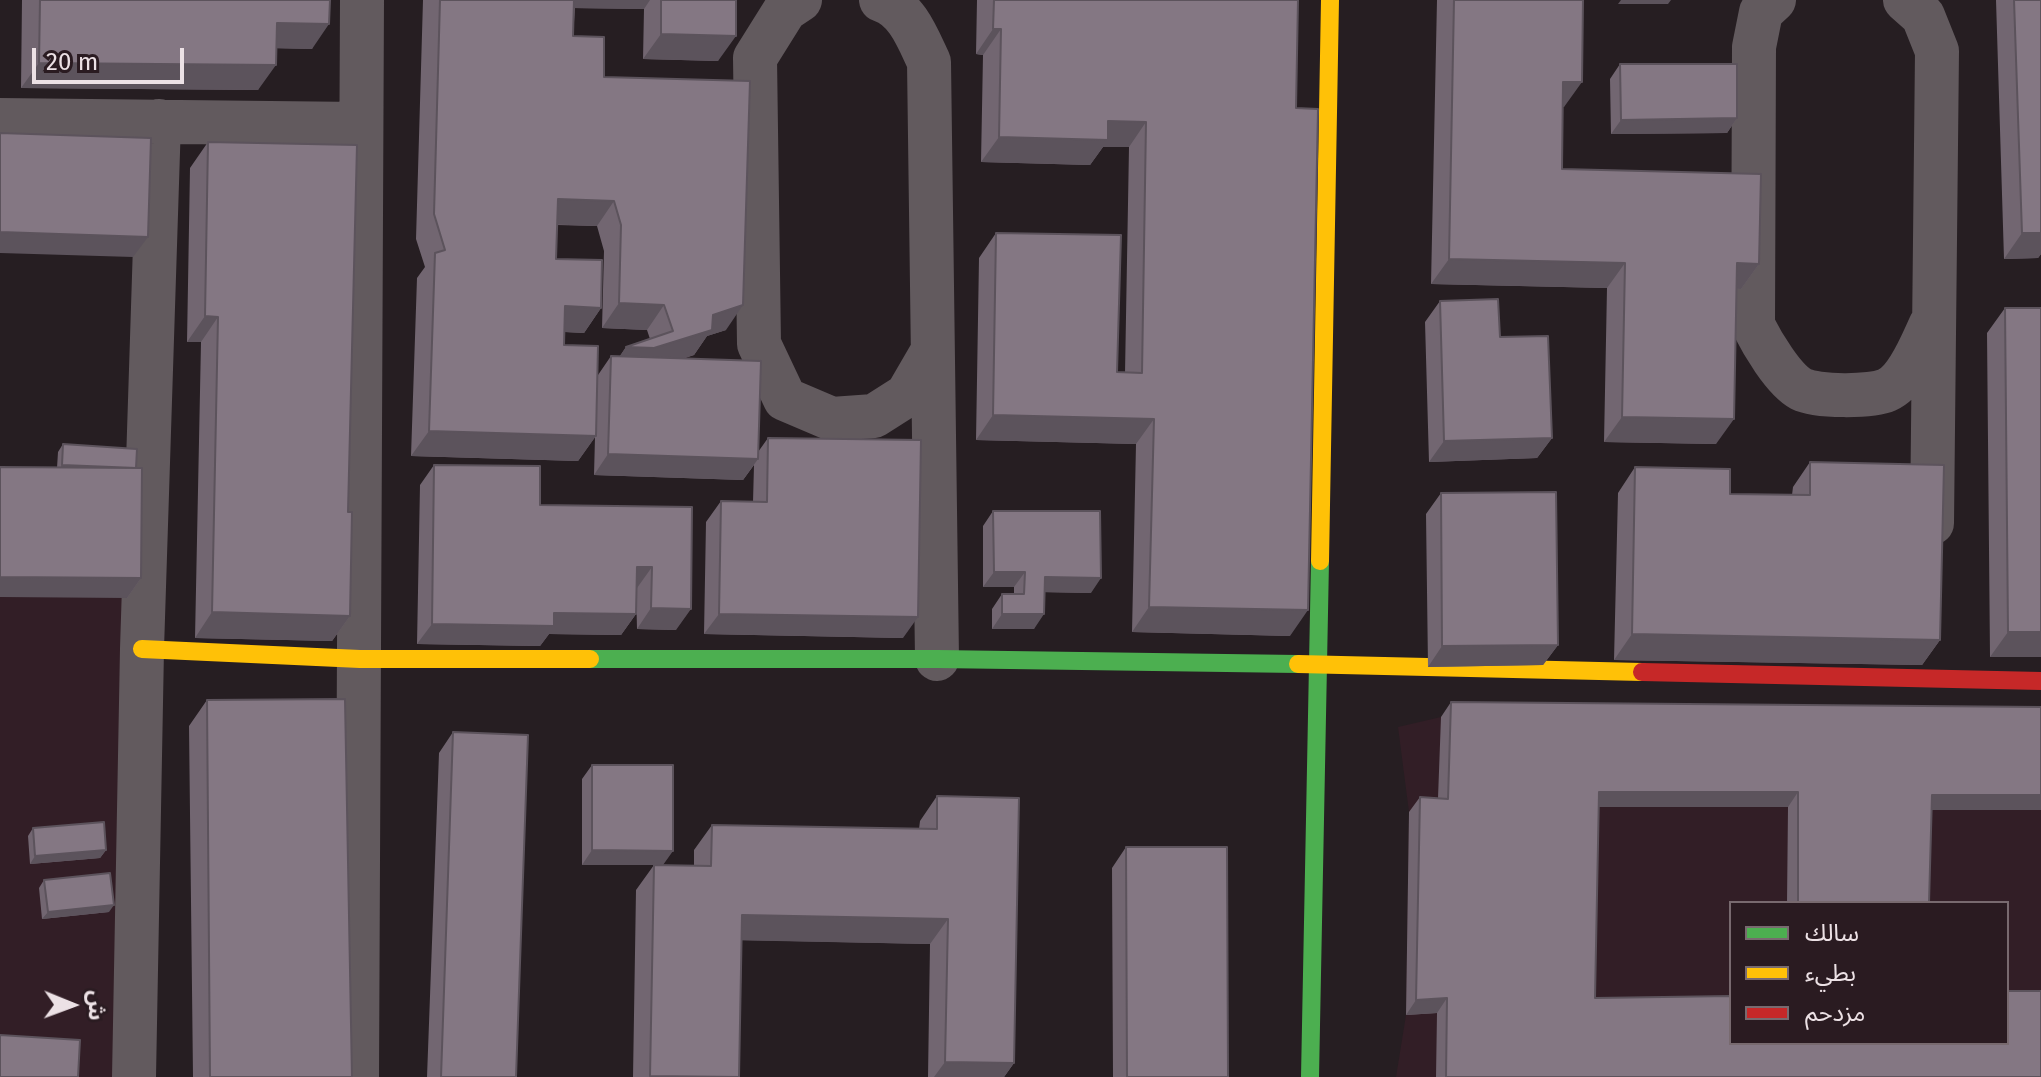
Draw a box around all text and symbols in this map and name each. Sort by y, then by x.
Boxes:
scale bar [36,32,188,82]
text: 20 m [46,48,98,76]
legend [1729,901,2009,1045]
text: سالك [1805,919,1859,947]
text: بطيء [1805,959,1856,987]
north arrow [32,965,112,1045]
text: ش [83,990,110,1021]
text: مزدحم [1805,999,1865,1027]

